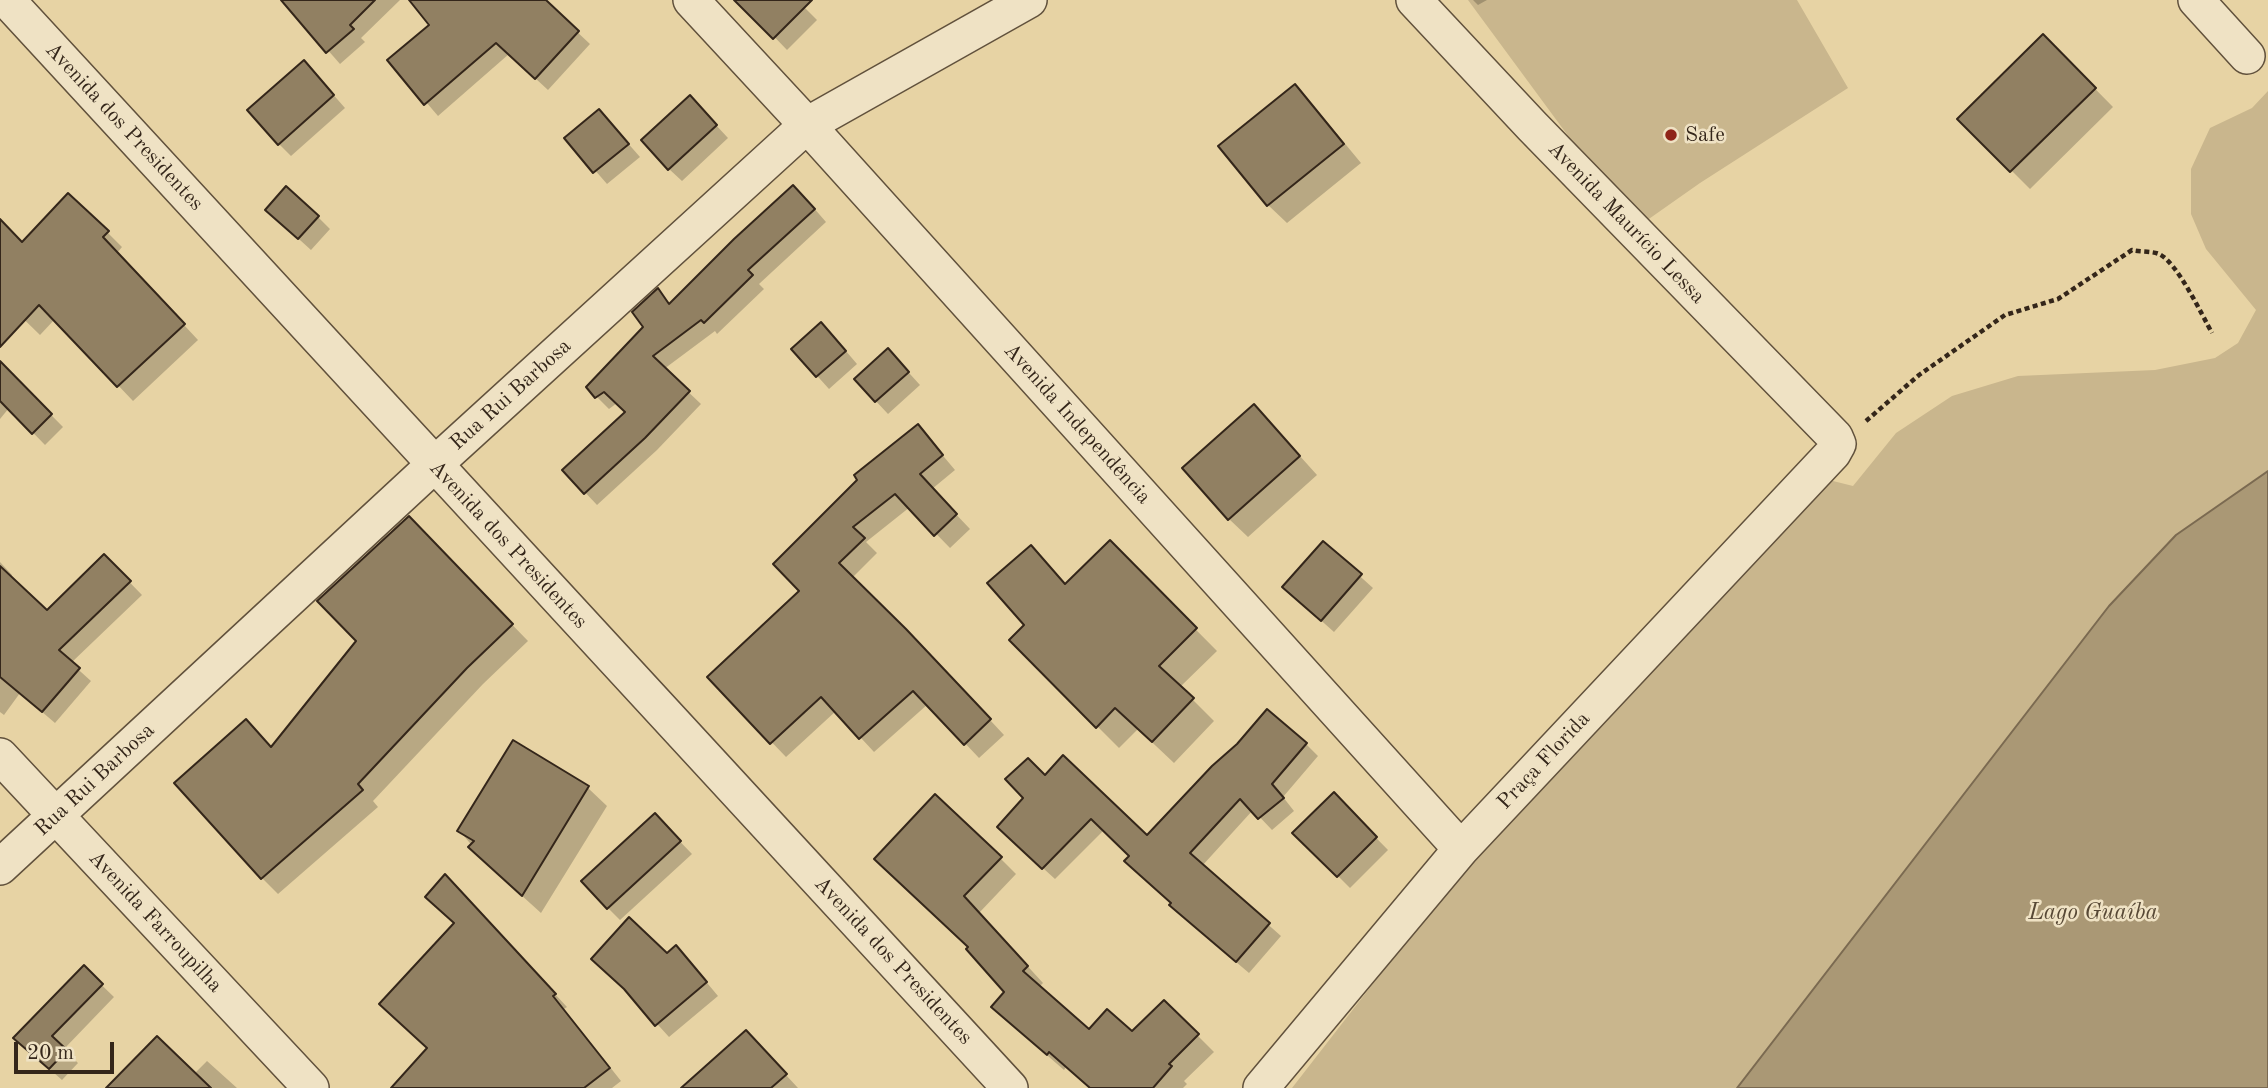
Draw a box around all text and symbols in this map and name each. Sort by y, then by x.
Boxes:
street label: Avenida dos Presidentes [40,38,208,216]
place label: Safe [1685,122,1725,148]
marker: Safe [1663,127,1679,143]
street label: Avenida Maurício Lessa [1542,137,1710,309]
street label: Rua Rui Barbosa [445,334,577,456]
street label: Avenida Independência [998,338,1156,510]
street label: Avenida dos Presidentes [424,456,592,634]
street label: Praça Florida [1492,707,1596,815]
street label: Rua Rui Barbosa [30,718,160,842]
street label: Avenida Farroupilha [83,846,227,998]
street label: Avenida dos Presidentes [809,872,977,1050]
water label: Lago Guaíba [2028,899,2158,927]
scale bar [18,1028,117,1072]
text: 20 m [27,1043,74,1064]

